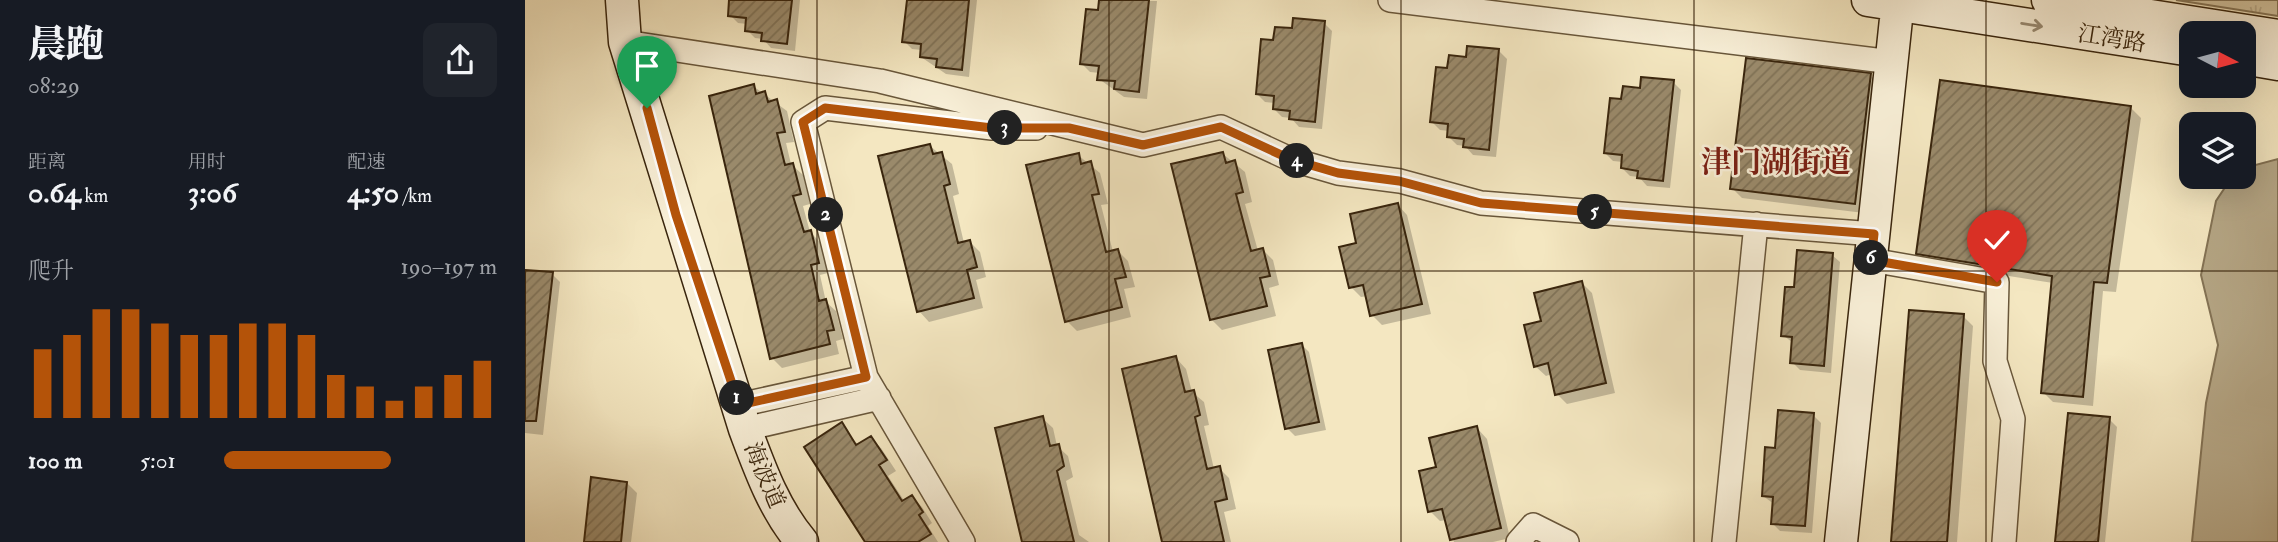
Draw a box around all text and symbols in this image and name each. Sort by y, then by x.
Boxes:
one-way arrow [2020,19,2043,32]
street label: 江湾路 [2076,19,2148,58]
text: 晨跑 [28,21,104,69]
north arrow [2179,21,2256,98]
map controls [2179,21,2256,189]
button: share [423,23,497,97]
pin [617,36,677,108]
icon: arrive [628,47,666,85]
text: 08:29 [28,71,80,100]
pin: 3 [987,110,1023,146]
button: layers [2179,112,2256,189]
text: 3 [1001,115,1008,139]
pin: 4 [1279,144,1315,178]
district label: 津门湖街道 [1701,144,1851,181]
text: 4 [1291,148,1302,172]
text: 距离 [28,150,66,174]
text: 用时 [188,150,226,174]
text: 配速 [347,150,385,174]
text: 0.64 [28,174,81,211]
text: 3:06 [188,174,237,211]
text: 4:50 [347,174,399,211]
text: km [81,184,108,208]
text: /km [399,184,432,208]
pin: 5 [1577,194,1613,230]
pin: 2 [809,198,843,232]
text: 5 [1590,199,1599,223]
text: 2 [821,202,830,226]
pin [1967,210,2027,282]
icon: check [1978,221,2016,259]
pin: 6 [1853,240,1889,276]
text: 6 [1866,245,1875,269]
text: 190–197 m [401,252,497,281]
text: 爬升 [28,256,74,285]
pin: 1 [719,380,755,416]
text: 1 [733,385,740,409]
street label: 海波道 [738,438,791,513]
text: 100 m [28,446,82,475]
text: 5:01 [140,446,176,475]

